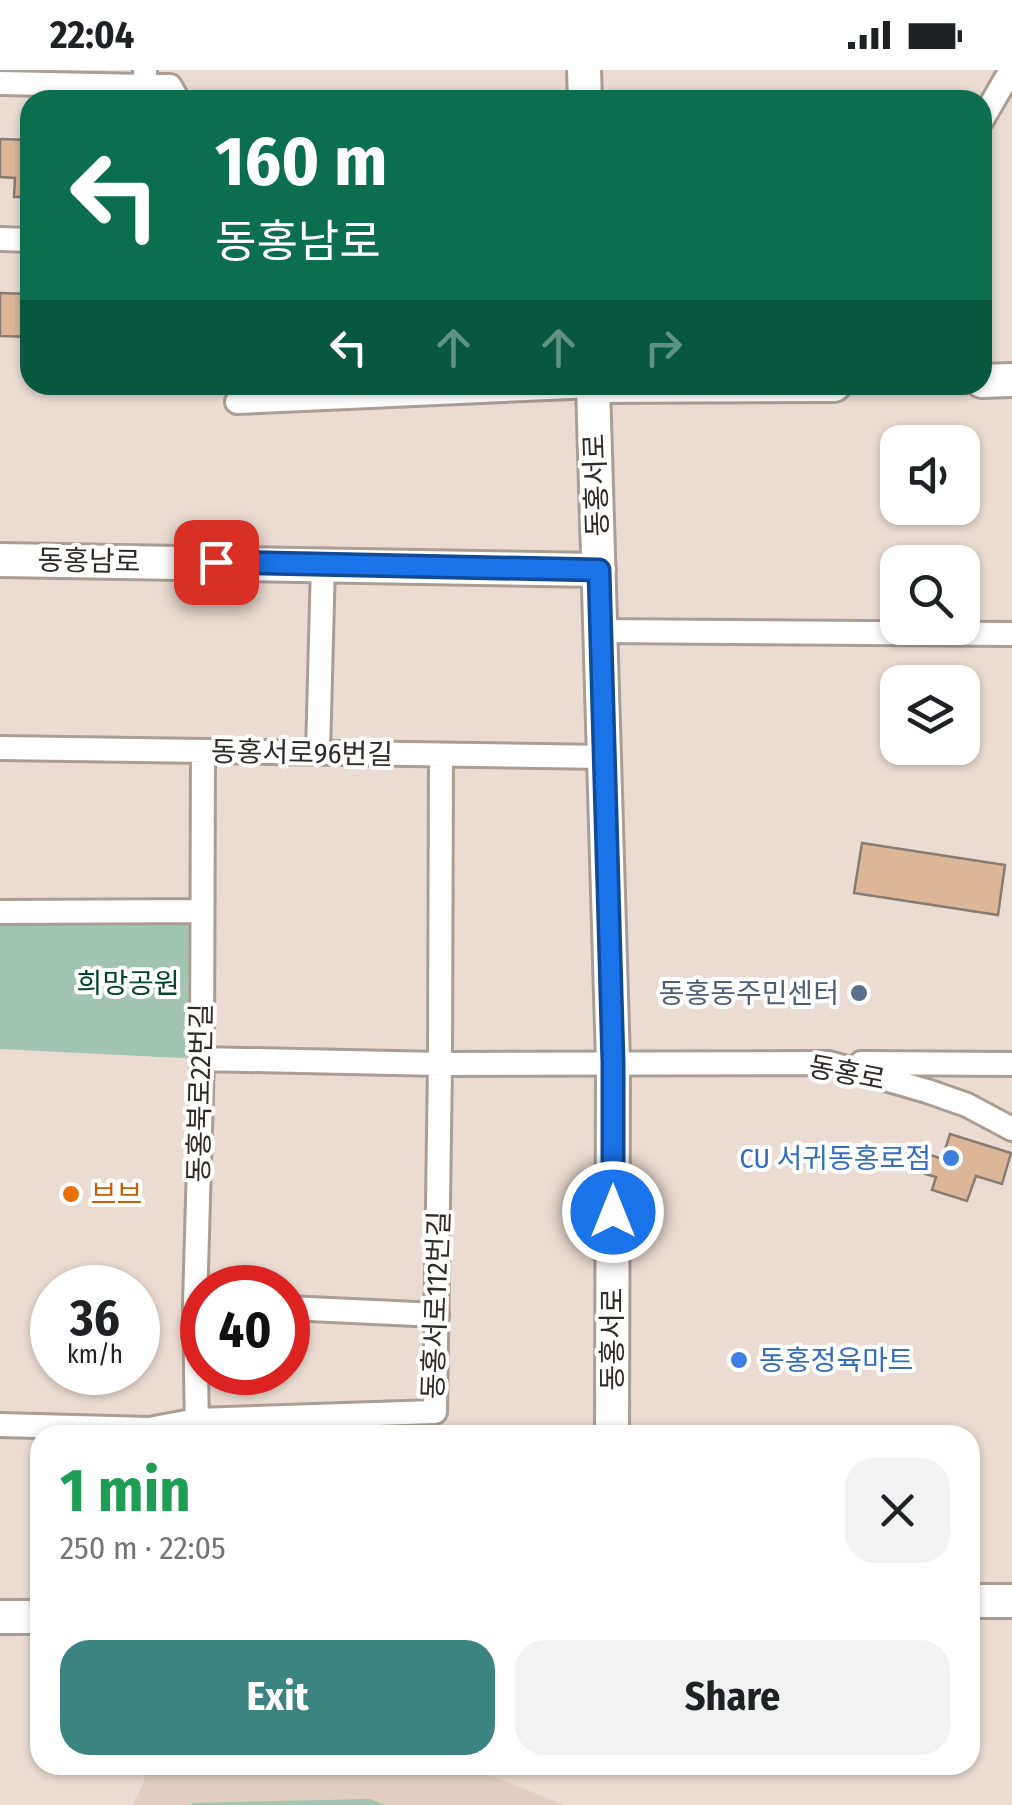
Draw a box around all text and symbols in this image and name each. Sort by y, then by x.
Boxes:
text: 22:04 [50,12,134,58]
text: 160 m [215,120,387,204]
icon: left [50,130,180,260]
text: 동홍남로 [215,215,381,269]
icon: left [321,320,376,375]
icon: ahead [426,320,481,375]
icon: ahead [531,320,586,375]
icon: right [636,320,691,375]
map controls [880,425,980,765]
button: sound [880,425,980,525]
street label: 동홍서로 [578,433,614,537]
pin [174,520,259,605]
icon: arrive [189,535,244,590]
street label: 동홍남로 [37,544,141,578]
button: search [880,545,980,645]
button: layers [880,665,980,765]
street label: 동홍서로96번길 [211,735,393,771]
park label: 희망공원 [76,967,180,1000]
place label: 동홍동주민센터 [659,977,839,1010]
marker: 동홍동주민센터 [848,982,870,1004]
street label: 동홍북로22번길 [182,1003,218,1183]
street label: 동홍로 [806,1049,888,1097]
place label: CU 서귀동홍로점 [739,1142,931,1175]
marker: CU 서귀동홍로점 [940,1147,962,1169]
position arrow [561,1160,665,1264]
place label: 브브 [91,1178,143,1211]
marker: 브브 [60,1183,82,1205]
street label: 동홍서로112번길 [416,1210,456,1400]
speed limit sign: 40 [180,1265,310,1395]
street label: 동홍서로 [596,1287,629,1391]
text: 36 [70,1288,120,1348]
text: km/h [67,1340,123,1370]
place label: 동홍정육마트 [759,1344,914,1377]
marker: 동홍정육마트 [728,1349,750,1371]
text: 1 min [60,1455,191,1527]
button: close [845,1458,950,1563]
text: 250 m · 22:05 [60,1529,226,1567]
button: Exit [60,1640,495,1755]
button: Share [515,1640,950,1755]

